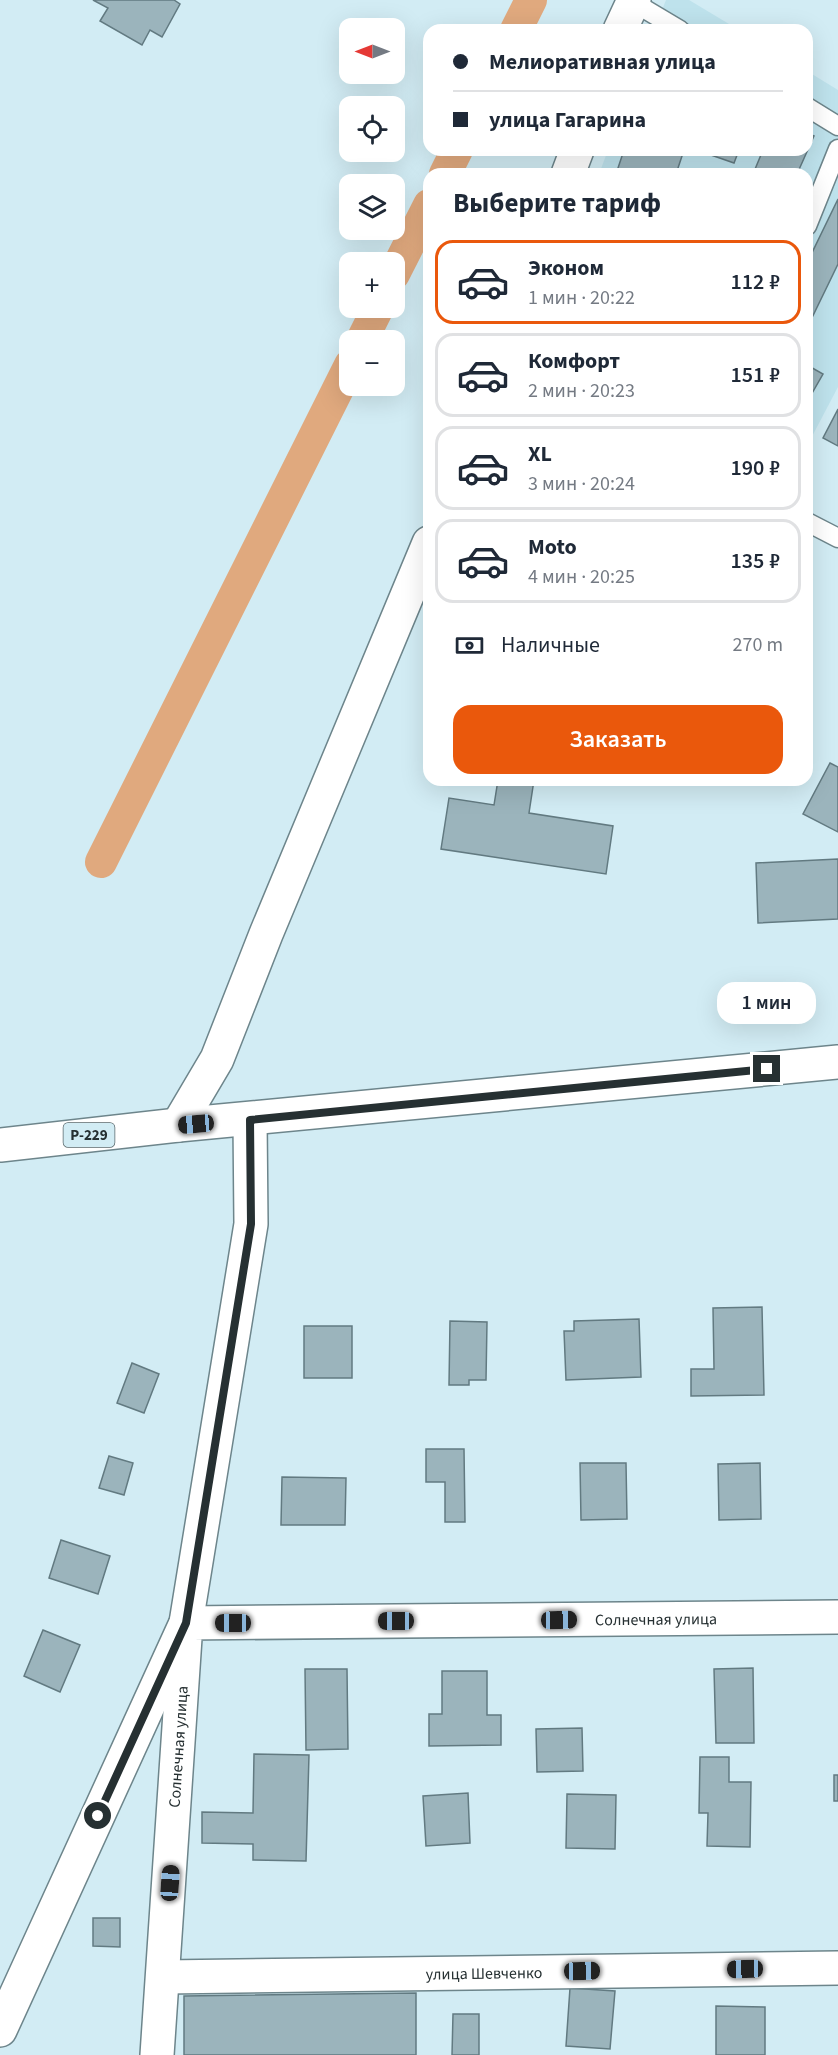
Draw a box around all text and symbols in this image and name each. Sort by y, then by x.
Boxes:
north arrow [339,18,405,84]
map controls [339,18,405,396]
text: Мелиоративная улица [489,46,716,78]
button: locate [339,96,405,162]
text: улица Гагарина [489,104,646,136]
button: layers [339,174,405,240]
text: Выберите тариф [453,184,661,223]
button: + [339,252,405,318]
text: Эконом [528,252,604,284]
icon: car [456,255,510,309]
text: 112 ₽ [730,266,780,298]
text: 1 мин · 20:22 [528,284,635,312]
button: − [339,330,405,396]
text: Комфорт [528,345,620,377]
icon: car [456,348,510,402]
text: 151 ₽ [730,359,780,391]
text: 2 мин · 20:23 [528,377,635,405]
text: XL [528,438,552,470]
icon: car [456,441,510,495]
text: 190 ₽ [730,452,780,484]
text: 3 мин · 20:24 [528,470,635,498]
text: Moto [528,531,577,563]
icon: car [456,534,510,588]
text: 135 ₽ [730,545,780,577]
text: 4 мин · 20:25 [528,563,635,591]
icon: cash [453,629,486,662]
text: Наличные [501,629,600,661]
text: 270 m [733,631,783,659]
button: Заказать [453,705,783,774]
callout: 1 мин [718,982,816,1024]
text: 1 мин [741,989,792,1017]
route end [753,1055,780,1082]
car [177,1113,215,1135]
road number: Р-229 [64,1123,115,1147]
street label: Солнечная улица [595,1608,717,1631]
car [541,1611,577,1629]
car [378,1612,414,1630]
car [215,1614,251,1632]
street label: Солнечная улица [164,1685,194,1808]
route start [84,1802,111,1829]
car [160,1864,180,1902]
car [727,1960,763,1978]
street label: улица Шевченко [426,1962,542,1986]
car [564,1962,600,1980]

